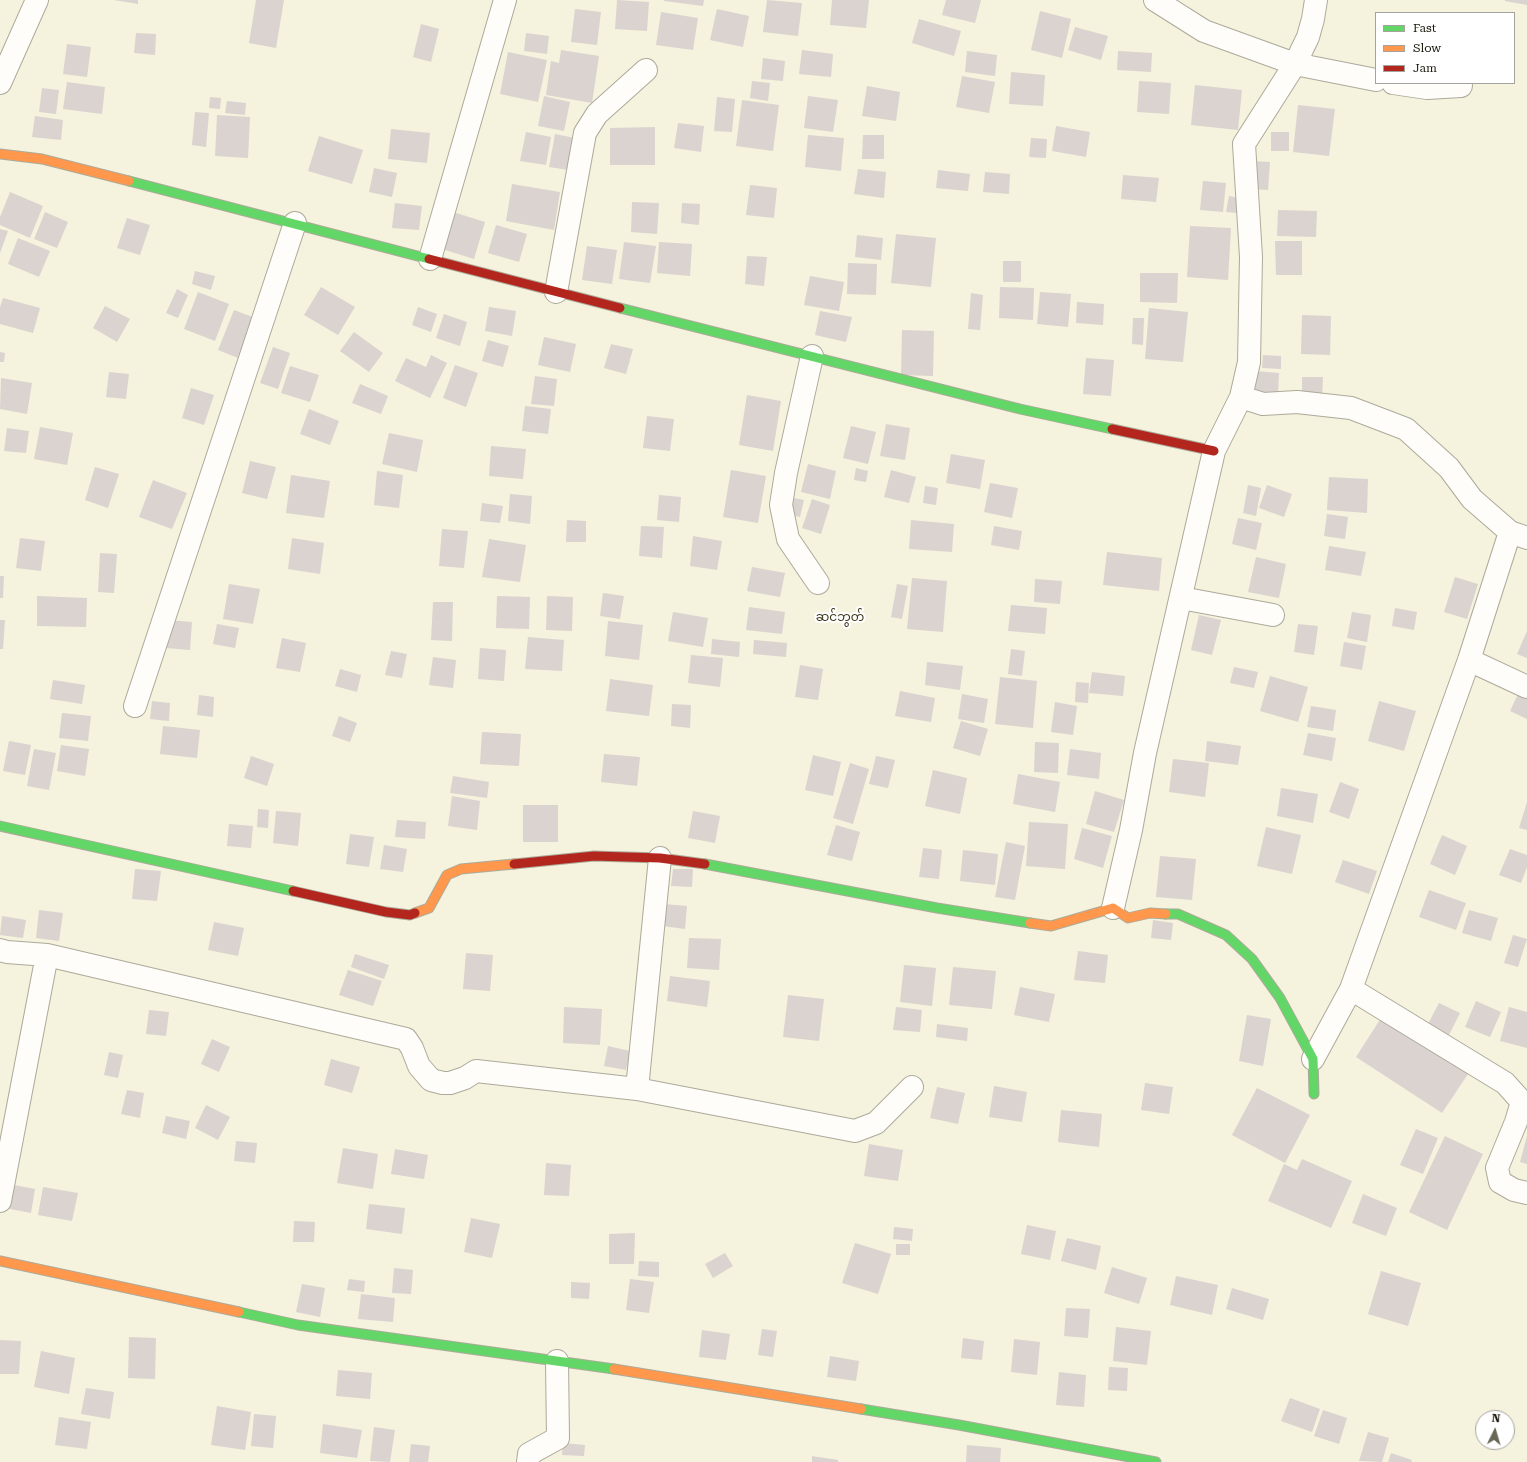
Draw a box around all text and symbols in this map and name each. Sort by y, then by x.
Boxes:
legend [1375,12,1515,84]
text: Fast [1413,21,1436,35]
text: Slow [1413,41,1441,55]
text: Jam [1413,61,1437,75]
district label: ဆင်ဘွတ် [816,610,864,624]
north arrow [1475,1410,1515,1450]
text: N [1491,1412,1501,1425]

